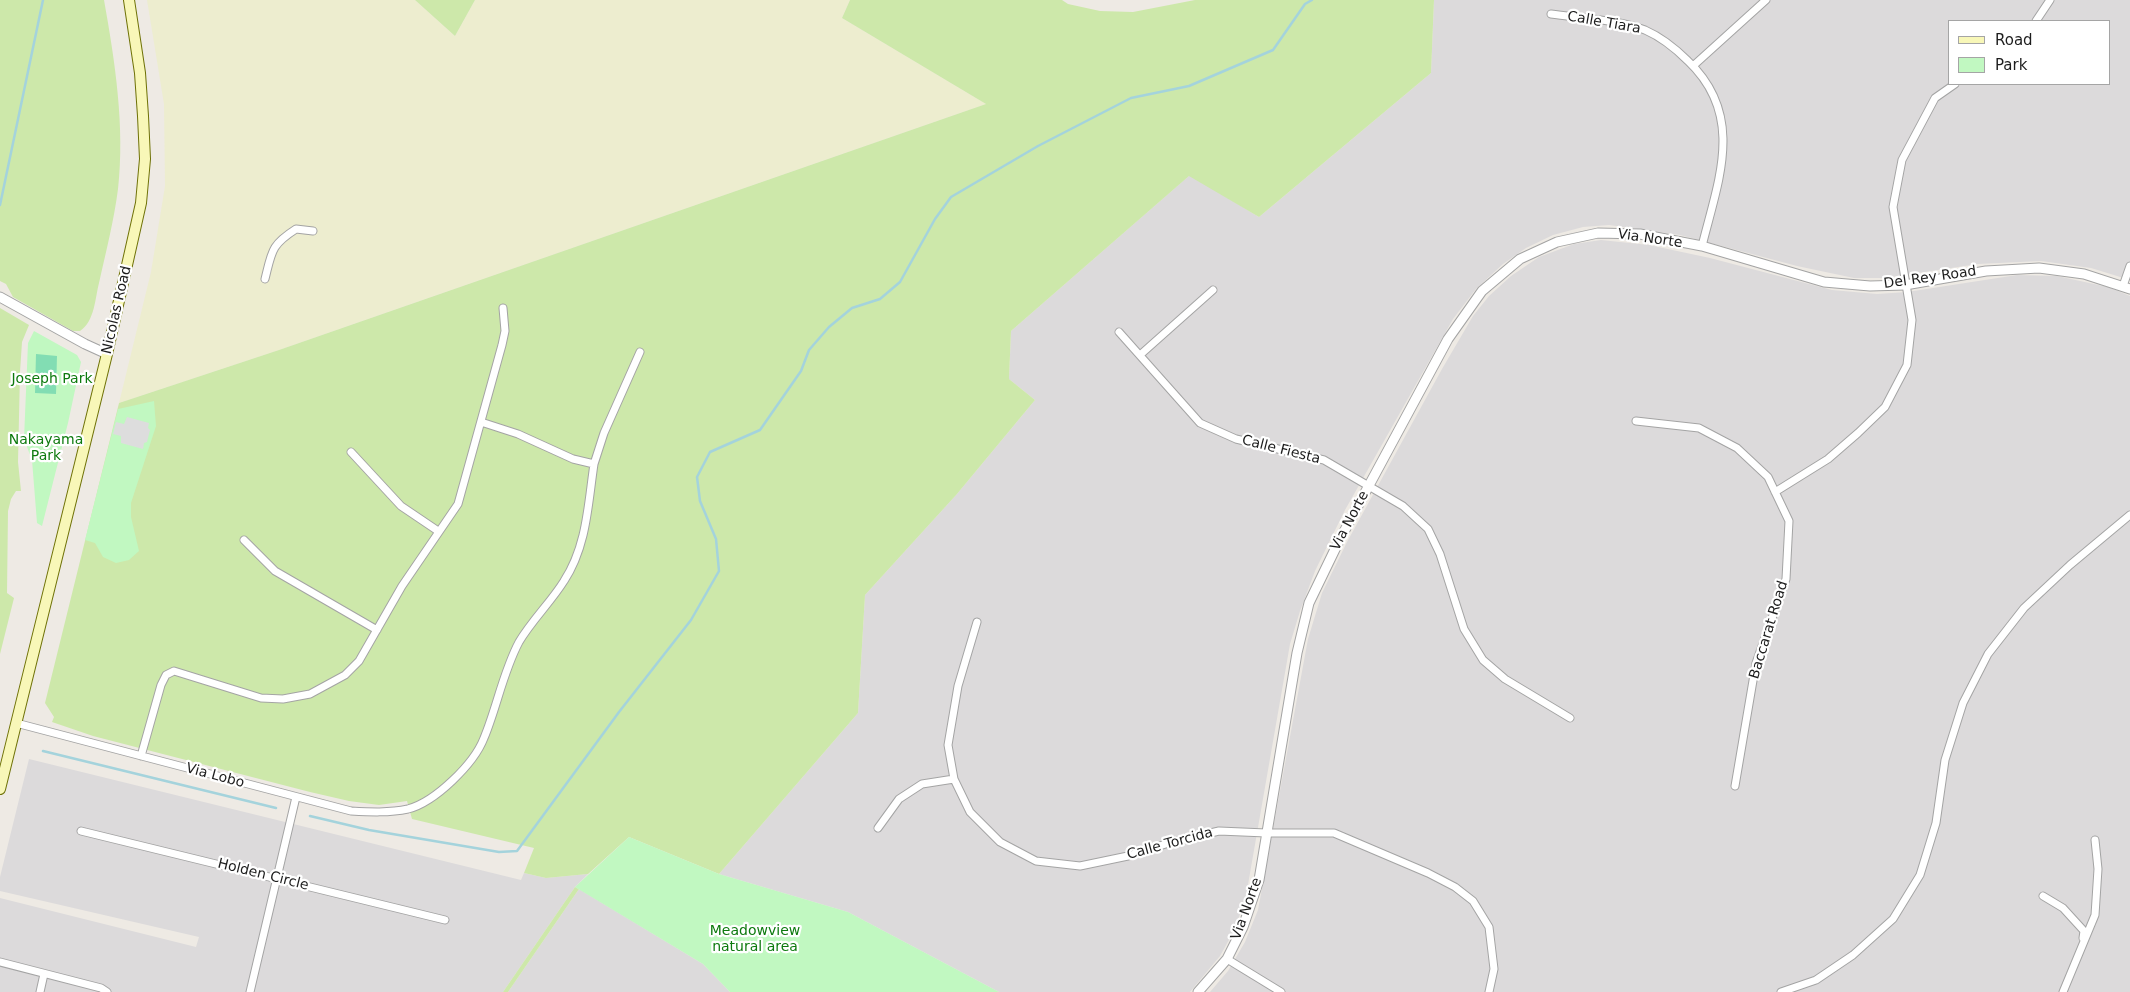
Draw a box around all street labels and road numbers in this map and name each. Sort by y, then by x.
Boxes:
street label: Calle Tiara [1566,8,1642,38]
street label: Via Norte [1617,226,1683,252]
street label: Del Rey Road [1883,263,1977,293]
street label: Nicolas Road [99,264,135,356]
street label: Calle Fiesta [1240,432,1322,468]
street label: Via Norte [1327,488,1373,554]
street label: Baccarat Road [1746,579,1792,681]
street label: Via Lobo [184,760,246,792]
street label: Calle Torcida [1125,824,1215,864]
street label: Holden Circle [216,856,310,894]
street label: Via Norte [1228,876,1266,942]

